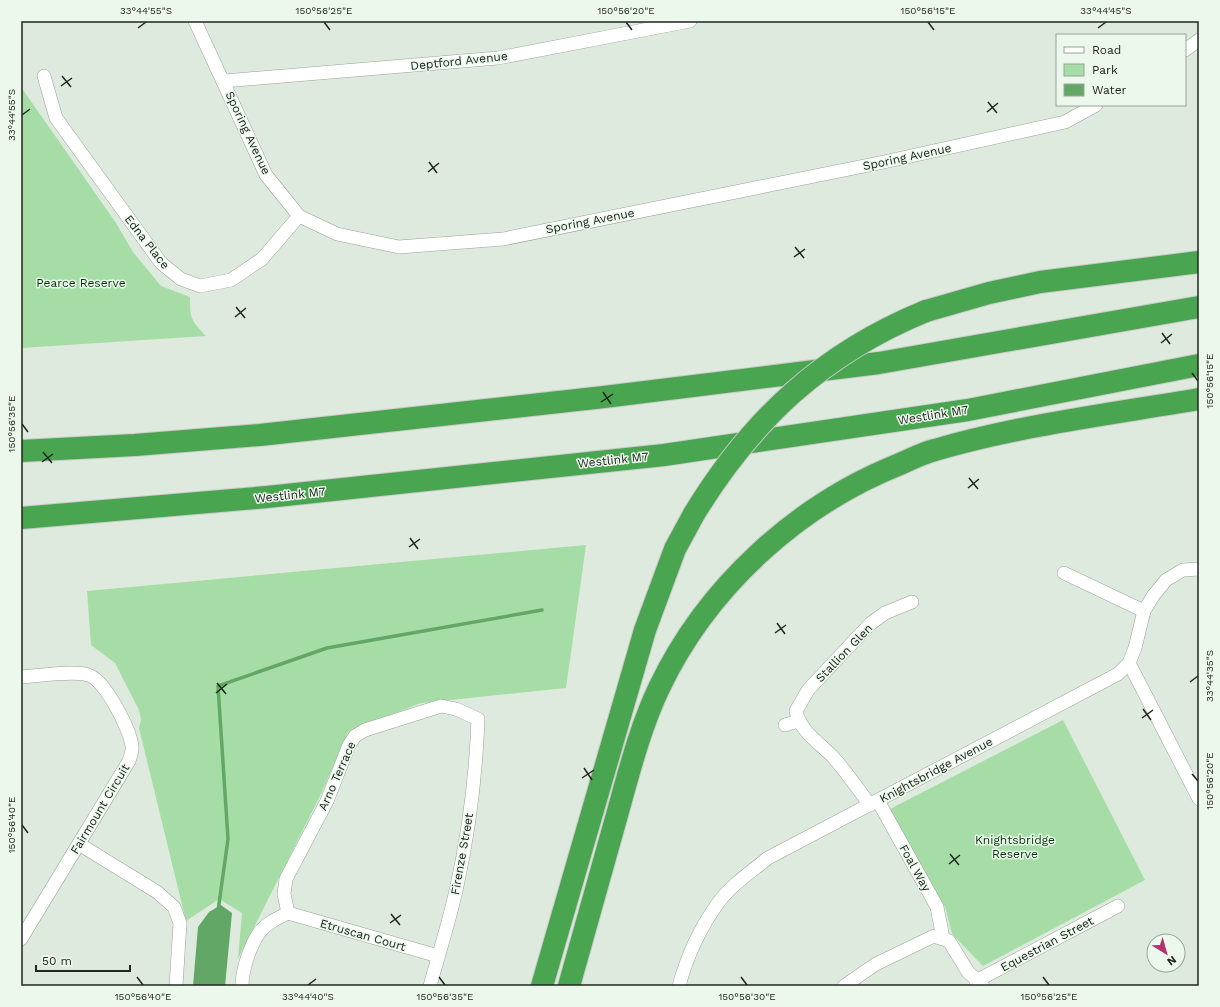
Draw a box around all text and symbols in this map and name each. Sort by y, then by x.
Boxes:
text: 33°44'55"S [120,5,172,16]
text: 150°56'25"E [296,5,352,16]
text: 150°56'20"E [597,5,655,16]
text: 150°56'15"E [901,5,955,16]
text: 33°44'45"S [1080,5,1132,16]
legend [1056,34,1186,106]
text: Road [1092,43,1121,57]
street label: Deptford Avenue [410,49,508,73]
text: Park [1092,63,1118,77]
text: Water [1092,83,1127,97]
text: 33°44'55"S [6,89,17,141]
street label: Sporing Avenue [223,89,273,177]
street label: Sporing Avenue [861,141,953,173]
street label: Sporing Avenue [544,205,636,236]
street label: Edna Place [122,212,172,272]
park label: Pearce Reserve [36,276,126,290]
text: 150°56'15"E [1204,354,1215,408]
text: 150°56'35"E [6,396,17,452]
street label: Westlink M7 [897,402,970,427]
street label: Westlink M7 [577,449,649,471]
street label: Westlink M7 [254,484,326,506]
street label: Stallion Glen [813,621,875,685]
text: 33°44'35"S [1204,650,1215,702]
street label: Knightsbridge Avenue [877,734,995,806]
street label: Arno Terrace [316,739,359,813]
text: 150°56'20"E [1204,752,1215,810]
street label: Fairmount Circuit [68,761,132,857]
text: 150°56'40"E [6,797,17,853]
street label: Firenze Street [448,812,476,896]
park label: Knightsbridge Reserve [975,833,1055,861]
street label: Foal Way [896,842,934,895]
street label: Equestrian Street [998,914,1096,974]
street label: Etruscan Court [319,916,407,954]
north arrow [1146,933,1186,973]
scale bar [36,947,130,973]
text: N [1165,953,1179,968]
text: 50 m [42,954,72,968]
text: 150°56'40"E [115,991,171,1002]
text: 33°44'40"S [282,991,334,1002]
text: 150°56'35"E [417,991,473,1002]
text: 150°56'30"E [718,991,776,1002]
text: 150°56'25"E [1021,991,1077,1002]

